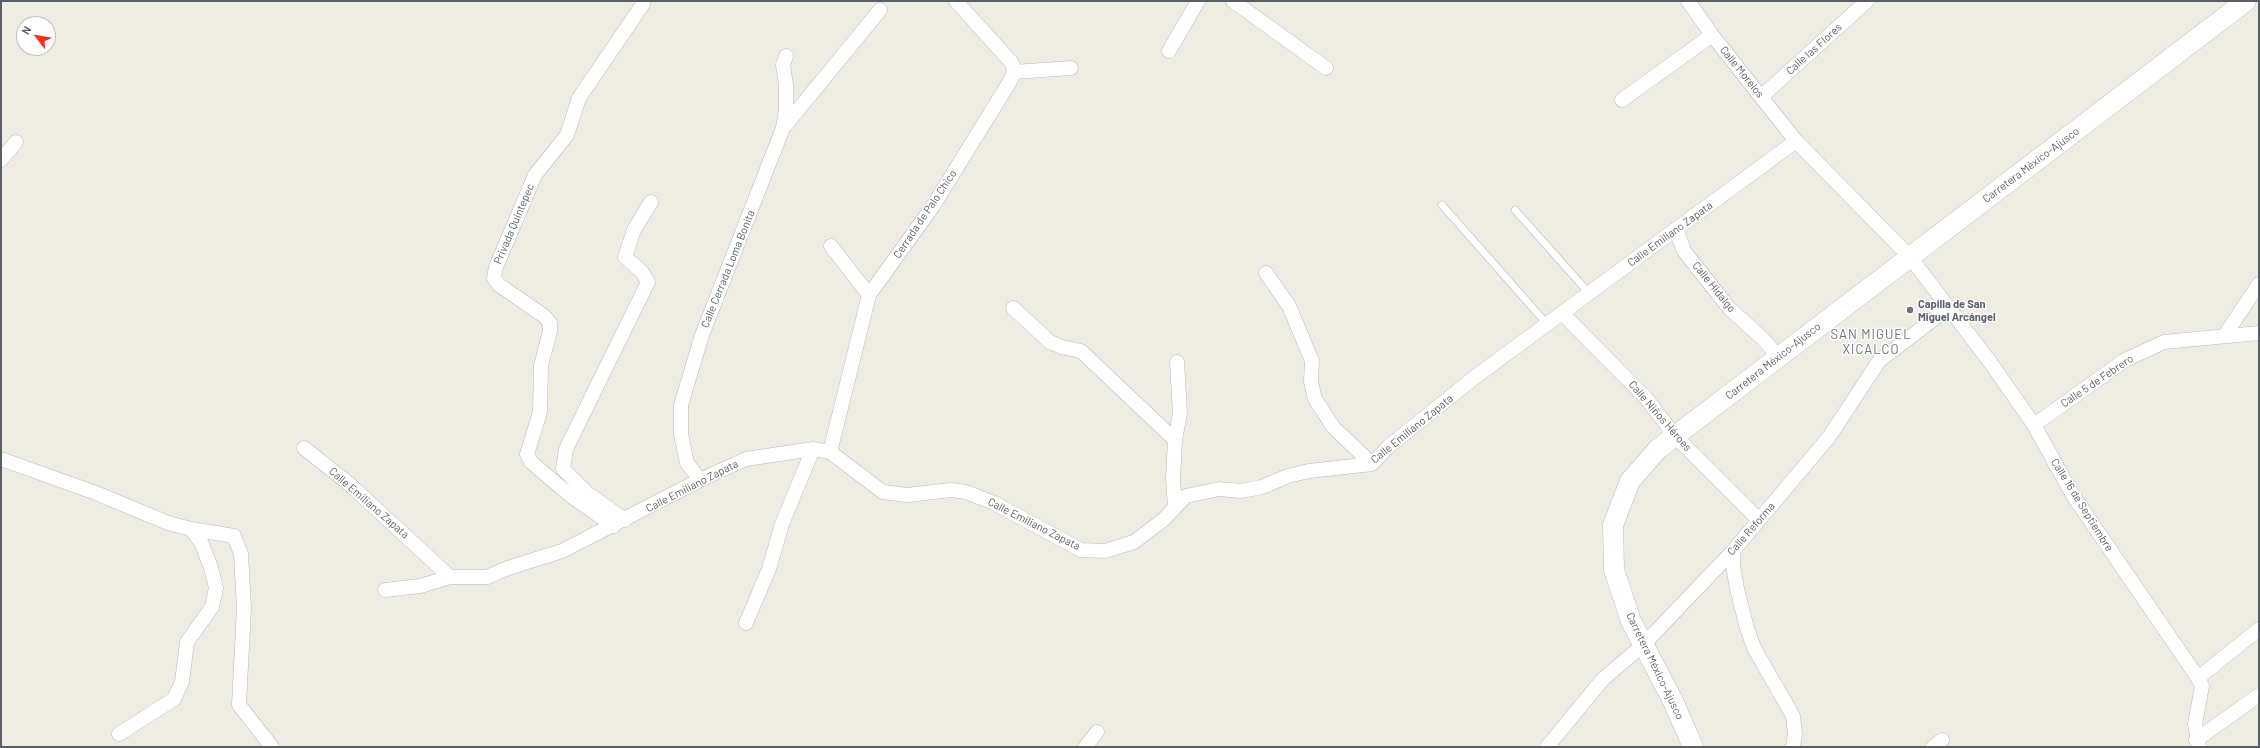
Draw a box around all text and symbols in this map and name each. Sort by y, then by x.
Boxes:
north arrow [16,16,56,56]
street label: Calle las Flores [1783,20,1845,78]
text: N [19,24,34,37]
street label: Calle Morelos [1717,43,1767,101]
street label: Carretera México-Ajusco [1980,124,2082,206]
street label: Cerrada de Palo Chico [890,167,960,261]
street label: Privada Quintepec [491,182,537,266]
street label: Calle Emiliano Zapata [1625,199,1715,269]
street label: Calle Cerrada Loma Bonita [698,208,758,330]
street label: Calle Hidalgo [1690,259,1738,315]
place label: Capilla de San Miguel Arcángel [1918,297,1996,323]
marker: Capilla de San Miguel Arcángel [1905,305,1915,315]
street label: Carretera México-Ajusco [1723,320,1823,402]
district label: SAN MIGUEL XICALCO [1830,327,1912,358]
street label: Calle 5 de Febrero [2058,352,2136,410]
street label: Calle Niños Héroes [1626,378,1694,454]
street label: Calle Emiliano Zapata [1368,392,1456,466]
street label: Calle 16 de Septiembre [2048,456,2116,554]
street label: Calle Emiliano Zapata [644,457,740,515]
street label: Calle Emiliano Zapata [326,465,412,541]
street label: Calle Emiliano Zapata [986,495,1082,553]
street label: Calle Reforma [1724,500,1778,558]
street label: Carretera México-Ajusco [1623,610,1687,722]

